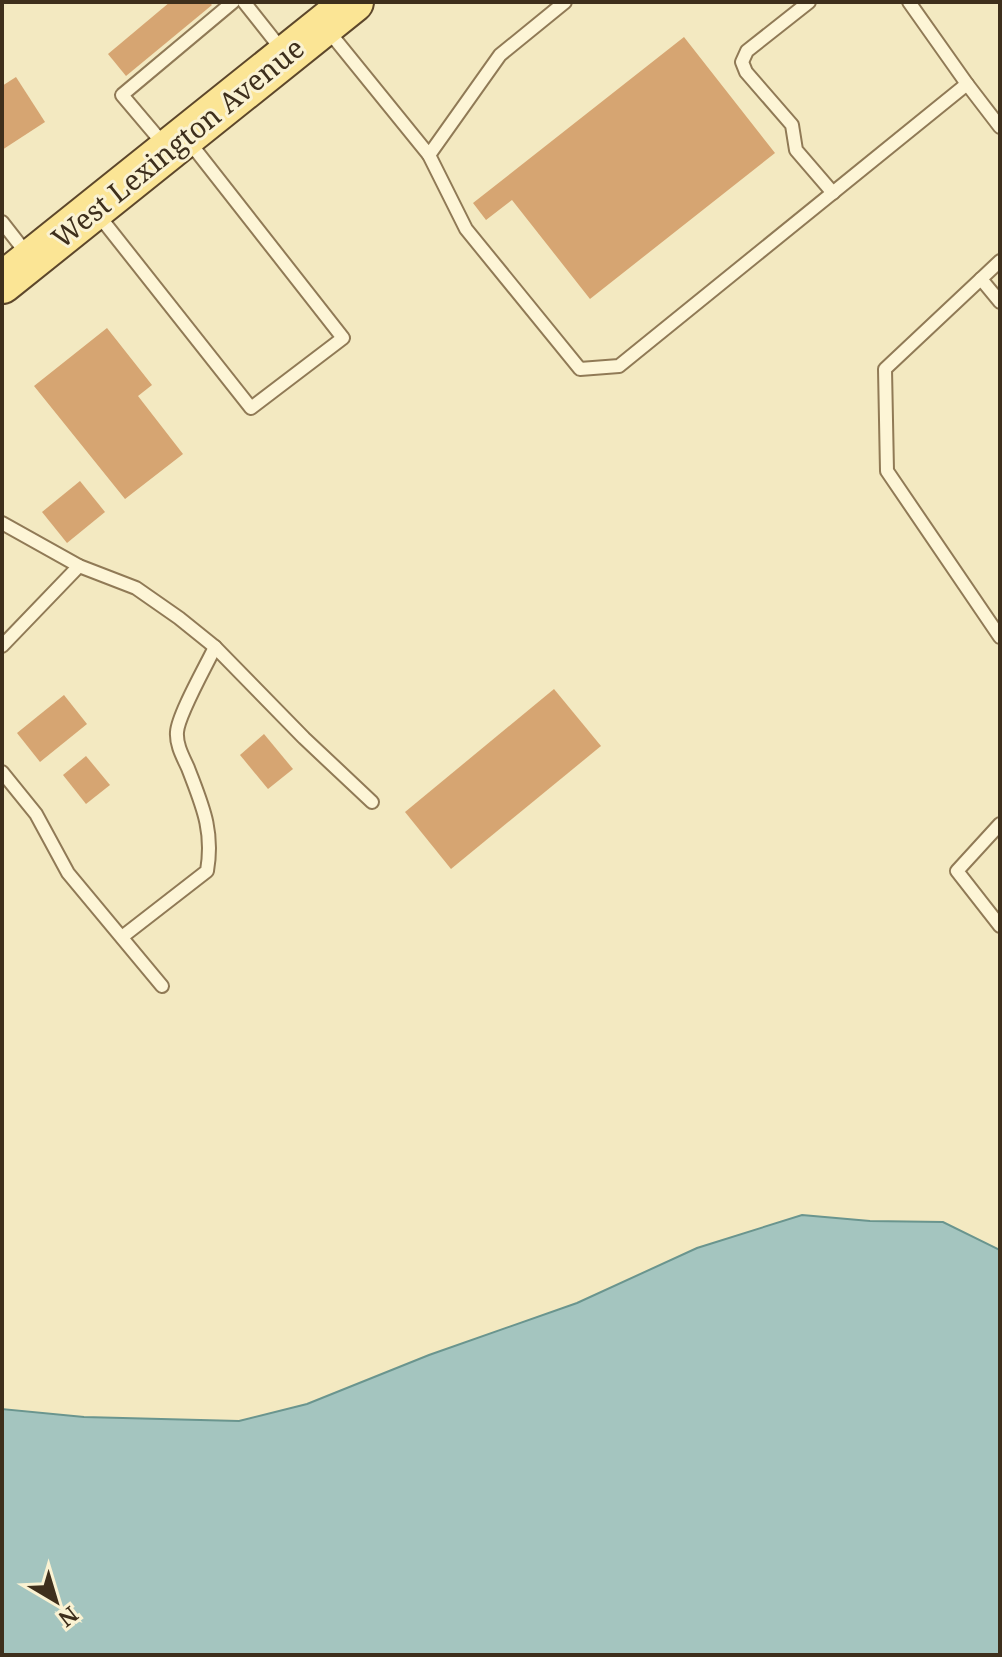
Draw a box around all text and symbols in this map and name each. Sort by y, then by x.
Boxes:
street label: West Lexington Avenue [43,28,312,256]
north arrow [16,1561,96,1641]
text: N [53,1600,85,1635]

